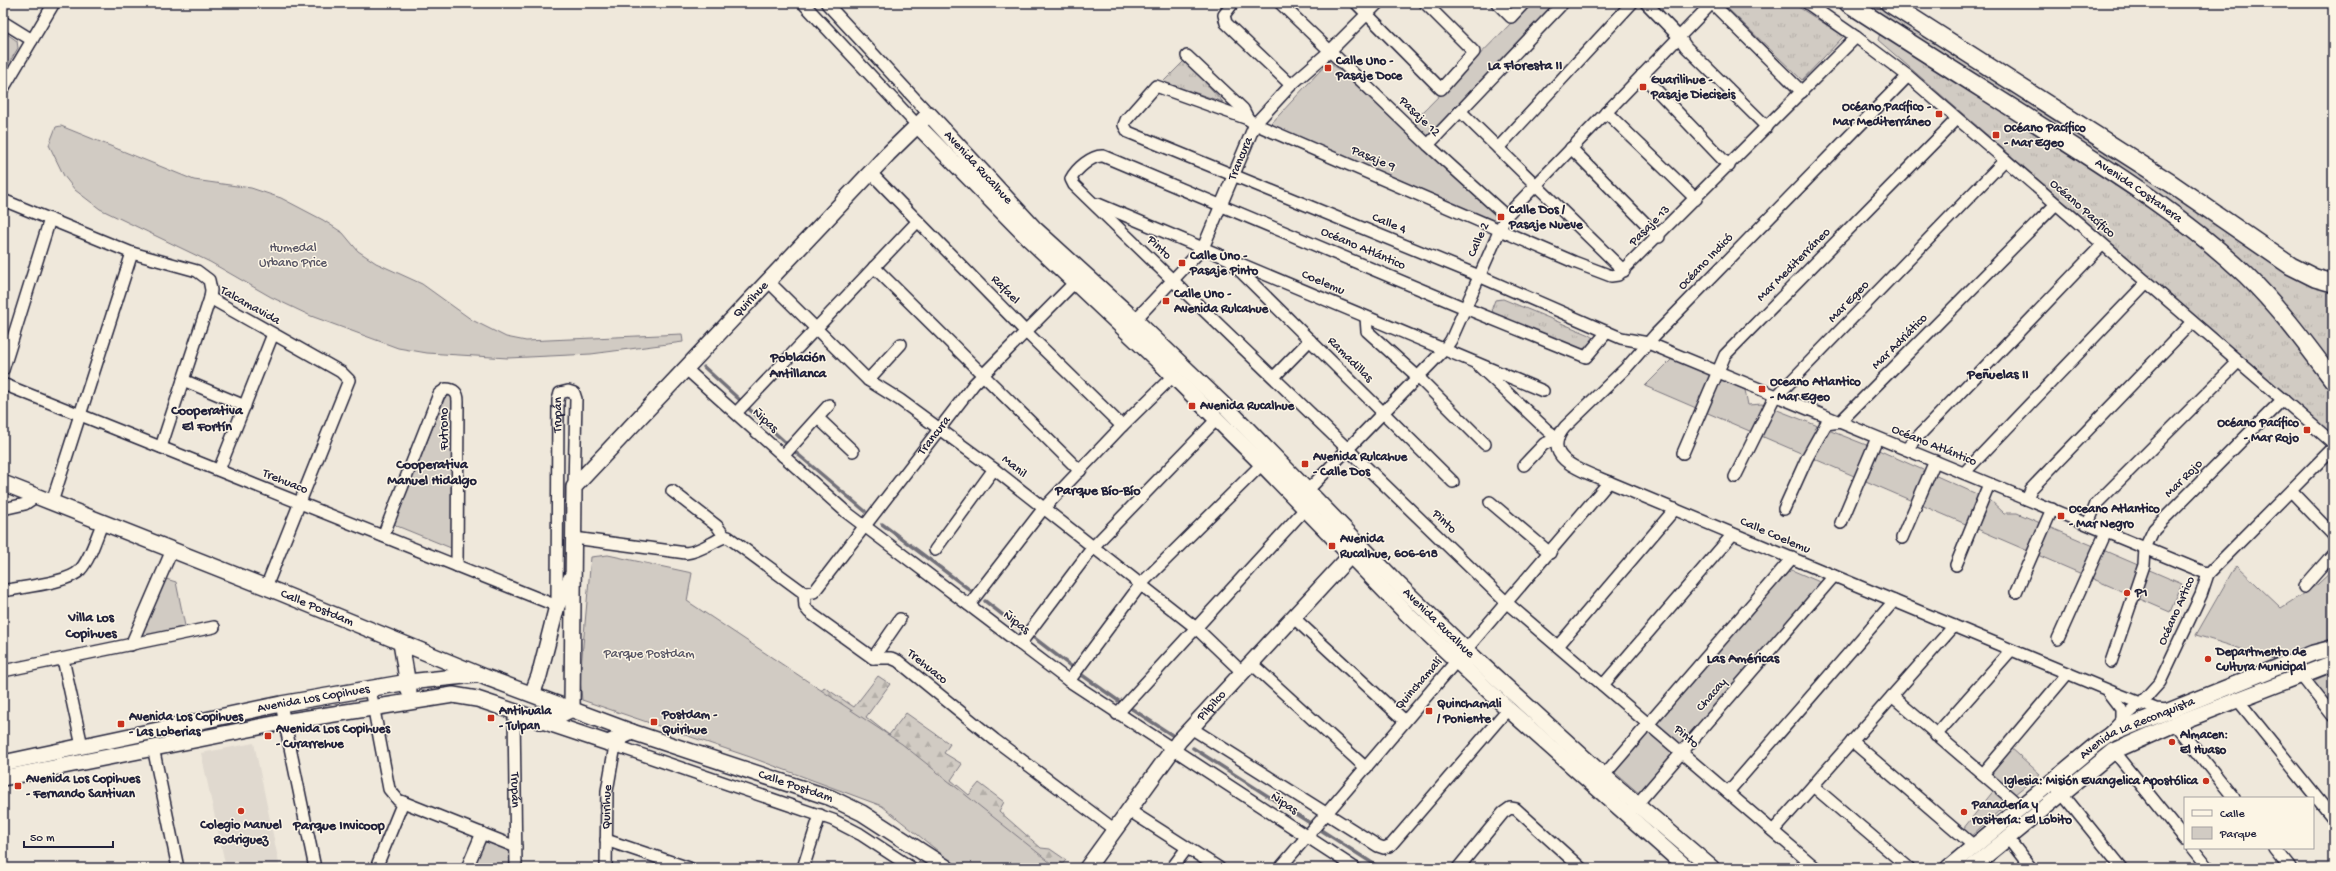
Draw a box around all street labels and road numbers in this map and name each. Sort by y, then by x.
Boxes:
street label: Pasaje 12 [1395,93,1443,141]
street label: Avenida Rucalhue [941,128,1016,207]
street label: Trancura [1224,134,1256,183]
street label: Pasaje 9 [1348,143,1398,175]
street label: Avenida Costanera [2092,155,2186,227]
street label: Océano Pacífico [2046,177,2118,242]
street label: Pasaje 13 [1626,202,1674,250]
street label: Calle 4 [1370,210,1408,238]
street label: Calle 2 [1465,220,1493,260]
street label: Océano Atlántico [1318,224,1408,274]
street label: Mar Mediterráneo [1754,225,1834,305]
street label: Océano Indicó [1675,230,1737,293]
street label: Pinto [1143,232,1175,263]
street label: Coelemu [1299,267,1347,299]
street label: Rafael [988,272,1023,308]
street label: Quirihue [730,278,772,321]
street label: Mar Egeo [1825,278,1873,326]
street label: Talcamavida [216,283,283,329]
street label: Mar Adriático [1869,311,1931,373]
street label: Ramadillas [1324,334,1377,387]
street label: Trupán [550,396,566,434]
street label: Ñipas [749,405,782,437]
street label: Futrono [437,408,452,451]
street label: Trancura [914,412,955,459]
street label: Océano Atlántico [1889,422,1979,470]
street label: Manil [998,452,1030,482]
street label: Mar Rojo [2162,457,2206,501]
street label: Trehuaco [259,466,310,498]
street label: Pinto [1428,506,1460,537]
street label: Calle Coelemu [1737,514,1813,558]
street label: Océano Artico [2155,574,2199,648]
street label: Avenida Rucalhue [1399,585,1478,662]
street label: Calle Postdam [278,586,356,630]
street label: Ñipas [1000,608,1033,639]
street label: Trehuaco [903,646,950,688]
street label: Quinchamalí [1392,654,1447,713]
street label: Chacay [1693,675,1731,715]
street label: Avenida Los Copihues [256,681,372,716]
street label: Pilpilco [1193,687,1230,725]
street label: Avenida La Reconquista [2076,693,2198,763]
street label: Pinto [1670,721,1702,752]
street label: Calle Postdam [756,767,835,806]
street label: Trupán [507,771,523,809]
street label: Quirihue [599,783,616,830]
street label: Ñipas [1267,790,1302,819]

